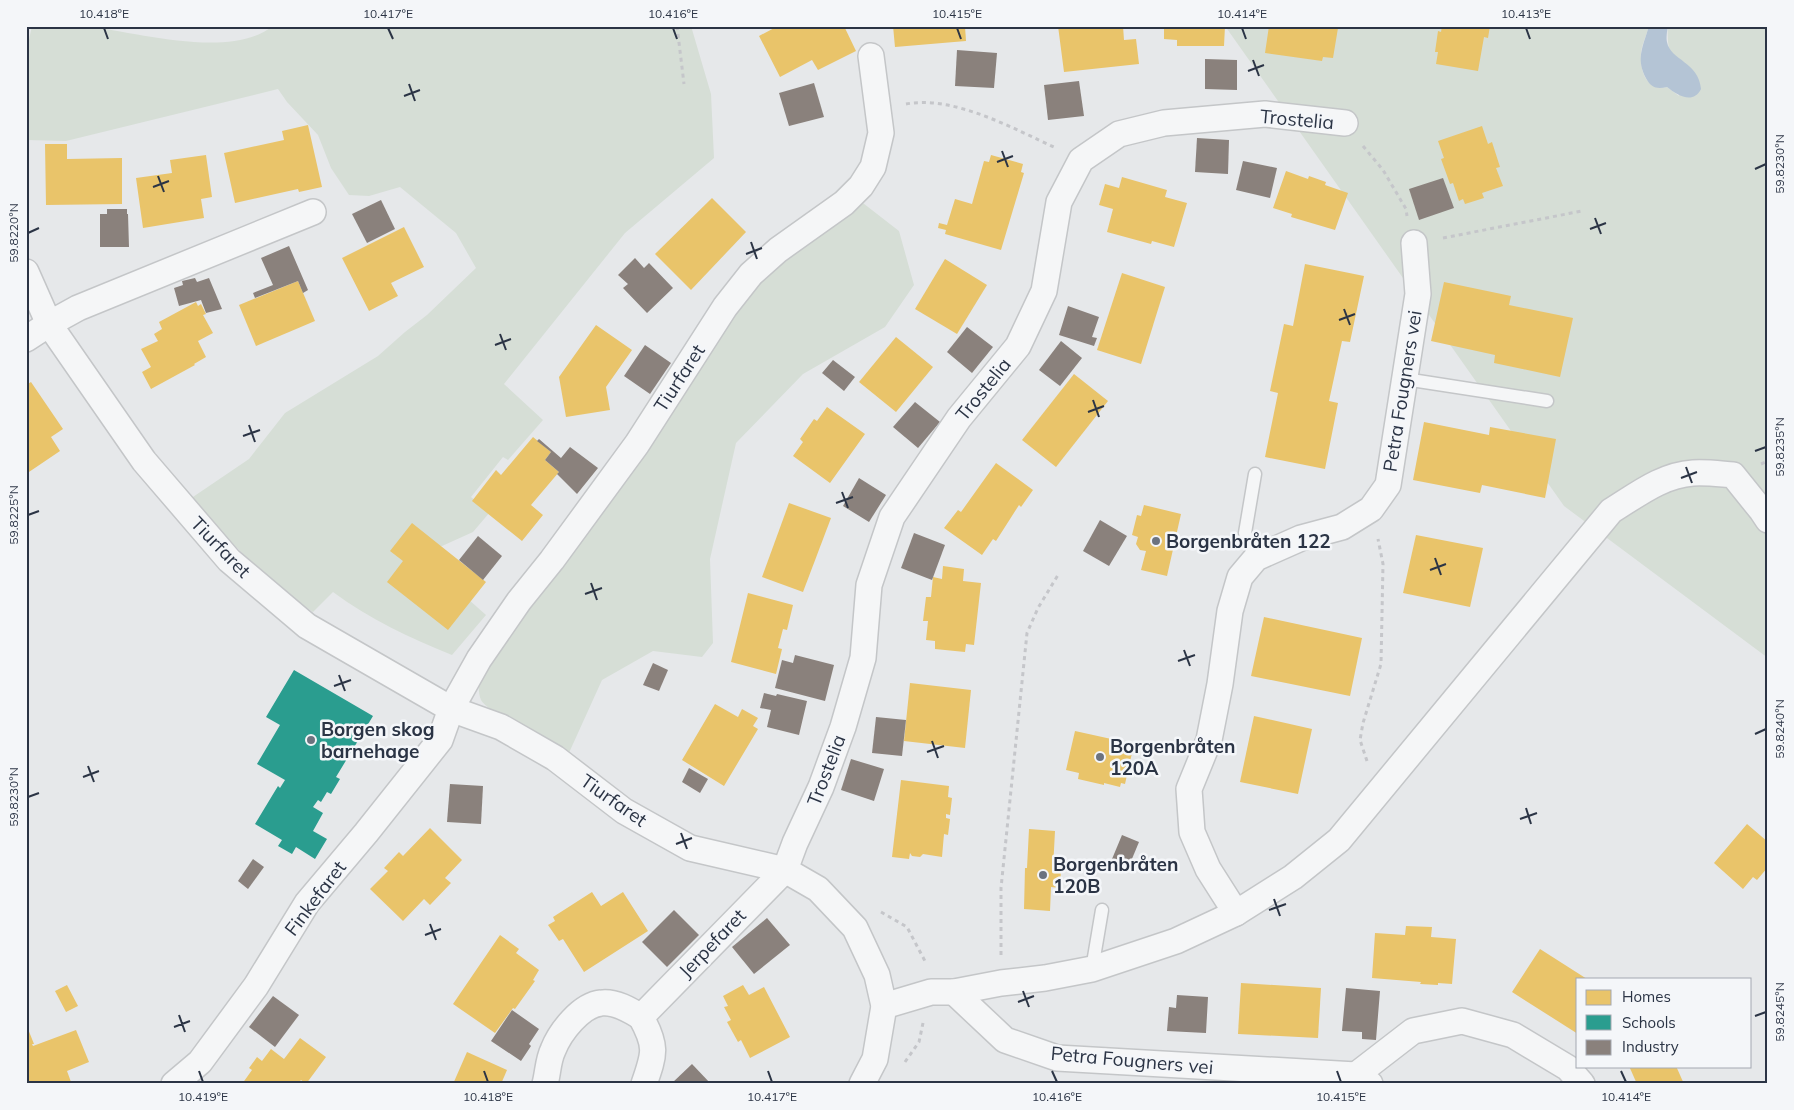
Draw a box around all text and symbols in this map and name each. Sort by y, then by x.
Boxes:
text: 10.418°E [79,6,129,21]
text: 10.417°E [363,6,413,21]
text: 10.416°E [648,6,698,21]
text: 10.415°E [932,6,982,21]
text: 10.414°E [1217,6,1267,21]
text: 10.413°E [1501,6,1551,21]
street label: Trostelia [1259,104,1335,134]
text: 59.8230°N [1772,134,1787,194]
text: 59.8220°N [6,203,21,263]
street label: Petra Fougners vei [1377,309,1427,473]
street label: Tiurfaret [648,339,710,416]
street label: Trostelia [950,353,1016,425]
text: 59.8235°N [1772,417,1787,477]
text: 59.8225°N [6,485,21,545]
street label: Tiurfaret [186,511,256,583]
place label: Borgenbråten 122 [1166,529,1331,553]
marker: Borgenbråten 122 [1150,535,1162,547]
text: 59.8240°N [1772,699,1787,759]
place label: Borgen skog barnehage [321,717,434,763]
street label: Trostelia [801,731,851,809]
marker: Borgen skog barnehage [305,734,317,746]
place label: Borgenbråten 120A [1110,734,1235,780]
marker: Borgenbråten 120A [1094,751,1106,763]
text: 59.8230°N [6,767,21,827]
street label: Tiurfaret [576,768,652,832]
place label: Borgenbråten 120B [1053,852,1178,898]
street label: Finkefaret [279,855,351,940]
marker: Borgenbråten 120B [1037,869,1049,881]
street label: Jerpefaret [673,903,751,983]
legend [1576,978,1752,1068]
text: 59.8245°N [1772,982,1787,1042]
text: Homes [1622,987,1671,1006]
text: Schools [1622,1013,1676,1032]
text: Industry [1622,1037,1679,1056]
street label: Petra Fougners vei [1050,1041,1214,1079]
text: 10.419°E [178,1089,228,1104]
text: 10.418°E [463,1089,513,1104]
text: 10.417°E [747,1089,797,1104]
text: 10.416°E [1032,1089,1082,1104]
text: 10.415°E [1316,1089,1366,1104]
text: 10.414°E [1601,1089,1651,1104]

